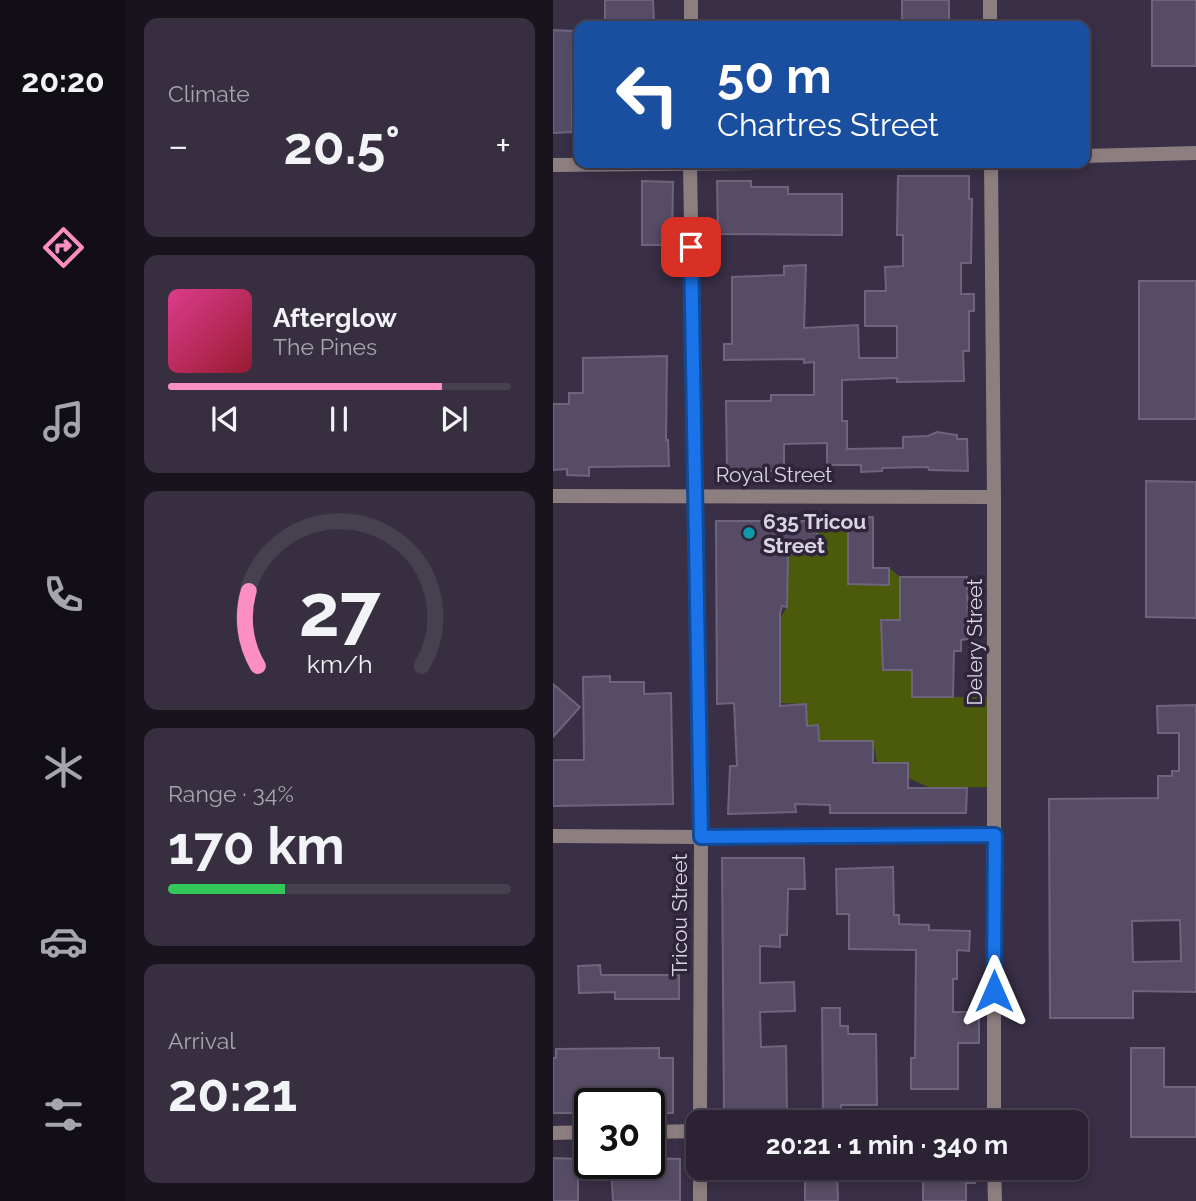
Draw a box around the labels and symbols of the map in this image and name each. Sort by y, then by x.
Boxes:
pin [661,217,721,277]
street label: Royal Street [716,462,832,487]
place label: 635 Tricou Street [763,509,866,558]
marker: 635 Tricou Street [741,525,757,541]
street label: Delery Street [962,578,987,706]
street label: Tricou Street [667,854,692,976]
position arrow [957,954,1031,1028]
speed limit sign: 30 [574,1088,665,1179]

